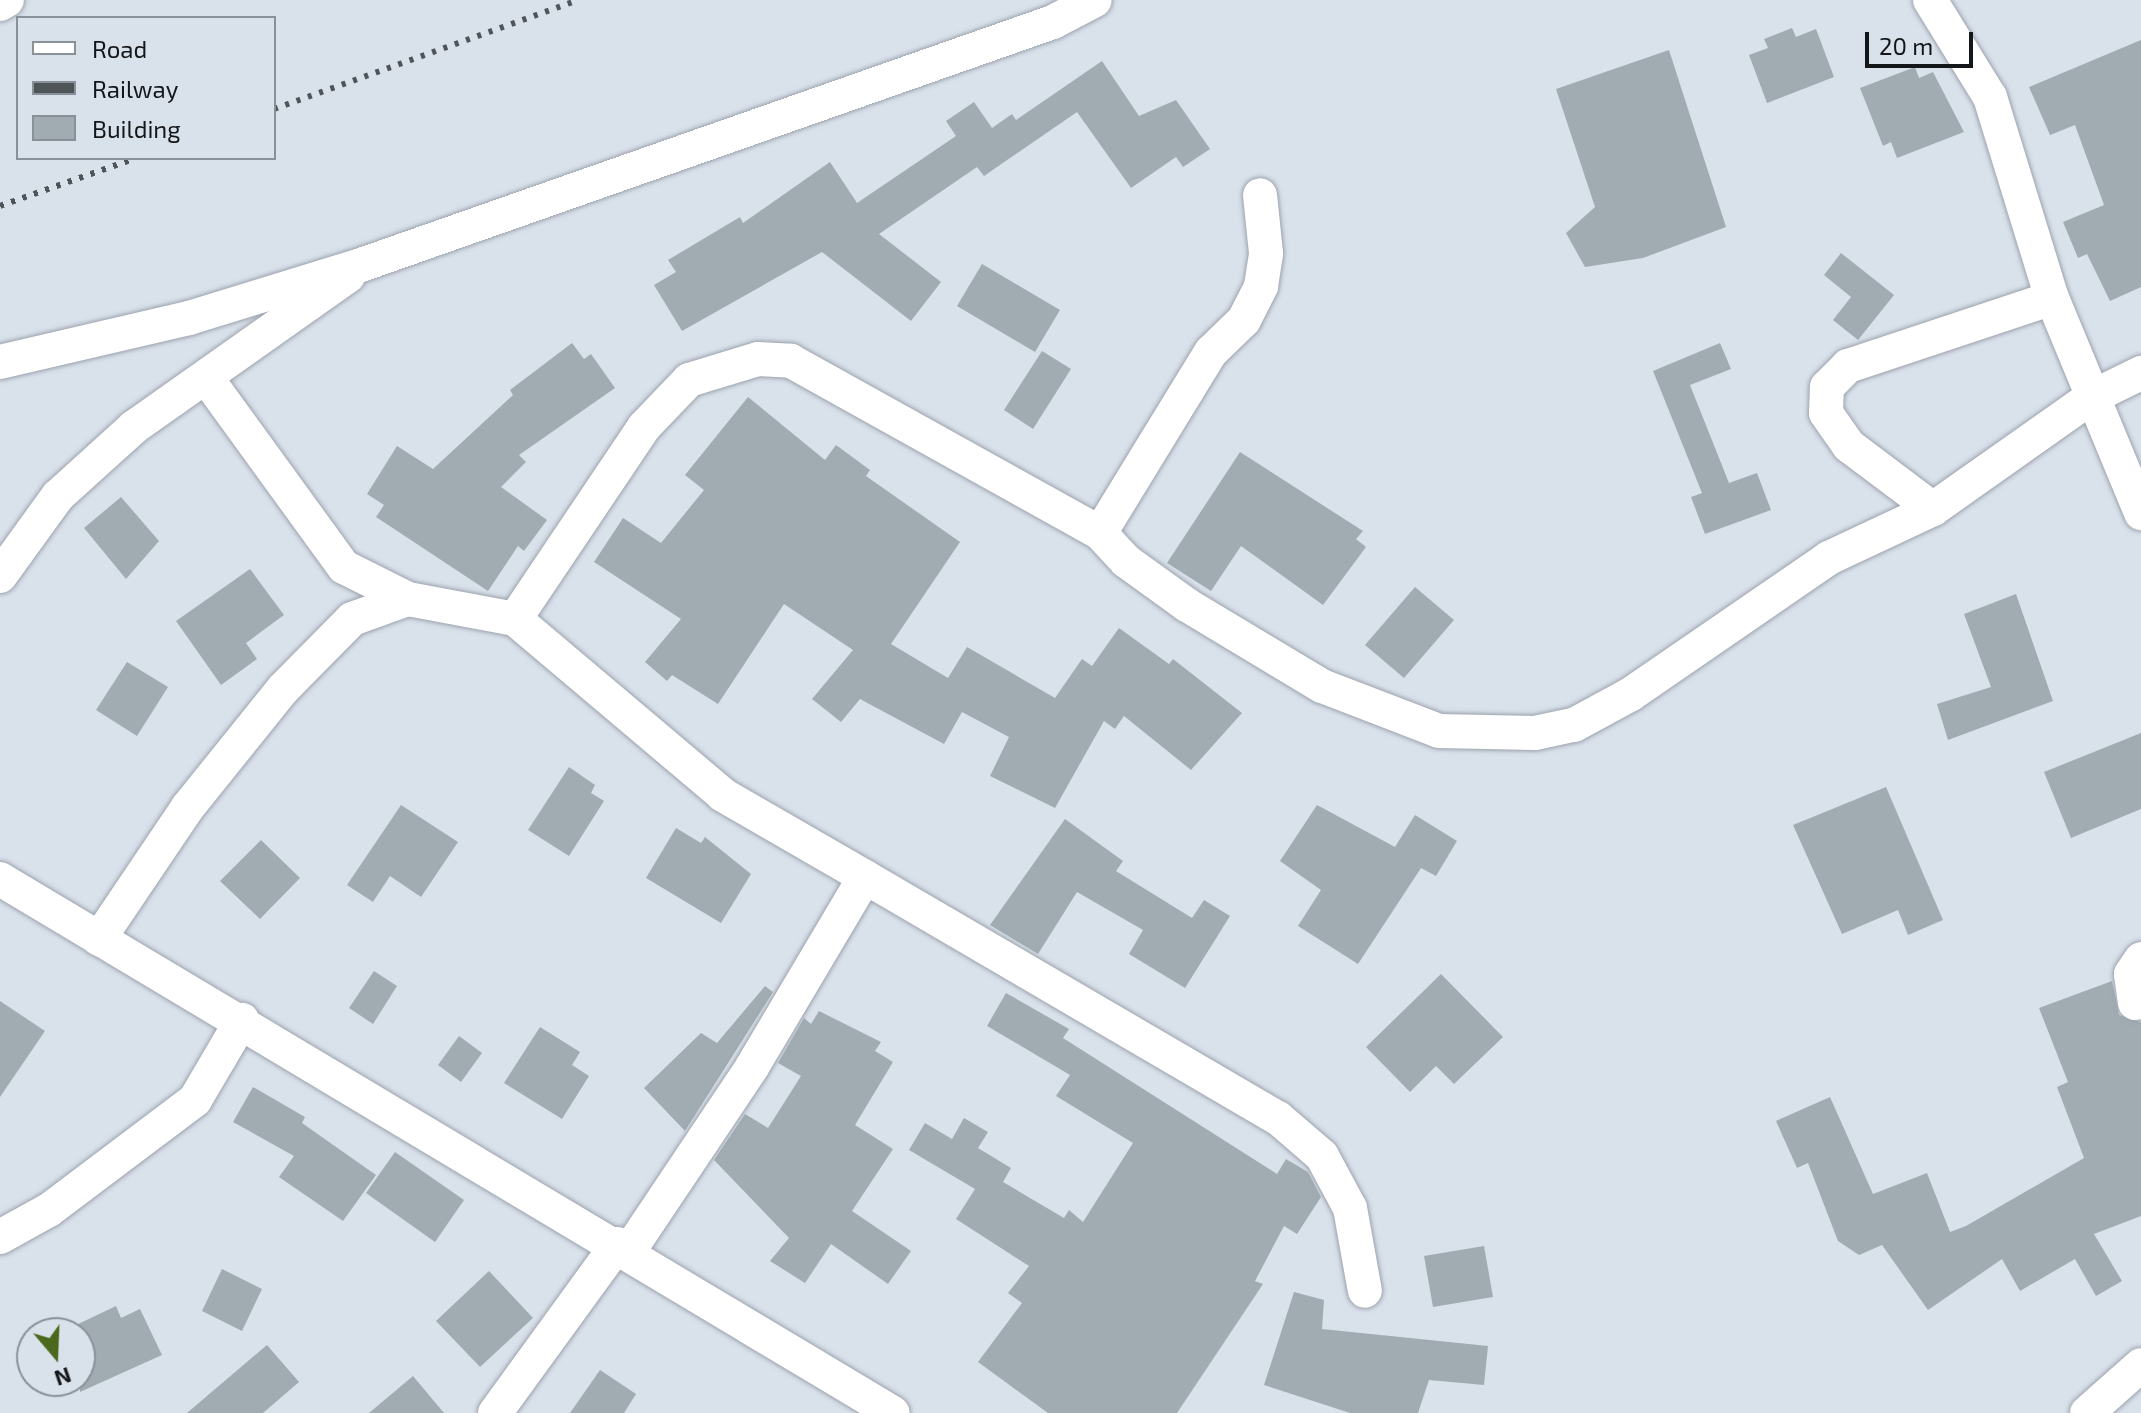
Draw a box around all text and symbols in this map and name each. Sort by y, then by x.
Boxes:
legend [16,16,276,160]
scale bar [1869,16,1977,66]
text: 20 m [1879,31,1933,60]
text: Road [92,34,147,63]
text: Railway [92,74,178,103]
text: Building [92,114,181,143]
north arrow [16,1317,96,1397]
text: N [51,1363,75,1393]

